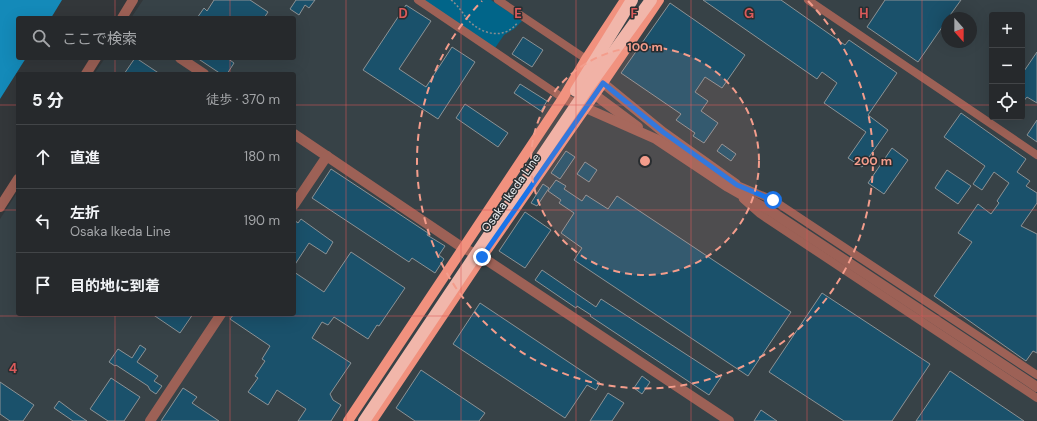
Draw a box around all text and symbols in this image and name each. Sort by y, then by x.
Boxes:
text: D [398,5,408,22]
text: E [514,5,522,22]
text: F [630,5,638,22]
text: G [744,5,754,22]
text: H [859,5,869,22]
north arrow [941,12,977,48]
map controls [989,12,1025,120]
button: + [989,12,1025,48]
search box [16,16,296,60]
icon: search [30,27,52,49]
text: ここで検索 [62,29,137,49]
text: 100 m [627,39,663,55]
button: − [989,48,1025,84]
button: locate [989,84,1025,120]
text: 5 分 [32,89,64,111]
text: 徒歩 · 370 m [206,91,280,108]
icon: ahead [32,146,54,168]
text: 直進 [70,148,100,168]
text: 180 m [244,148,280,165]
street label: Osaka Ikeda Line [478,150,544,236]
text: 200 m [854,153,892,169]
centre of rings [638,154,652,168]
route start [764,191,782,209]
text: 左折 [70,203,100,223]
icon: left [32,210,54,232]
text: 190 m [244,212,280,229]
text: Osaka Ikeda Line [70,223,171,240]
route end [473,248,491,266]
icon: arrive [32,274,54,296]
text: 目的地に到着 [70,276,160,296]
text: 4 [9,360,17,377]

